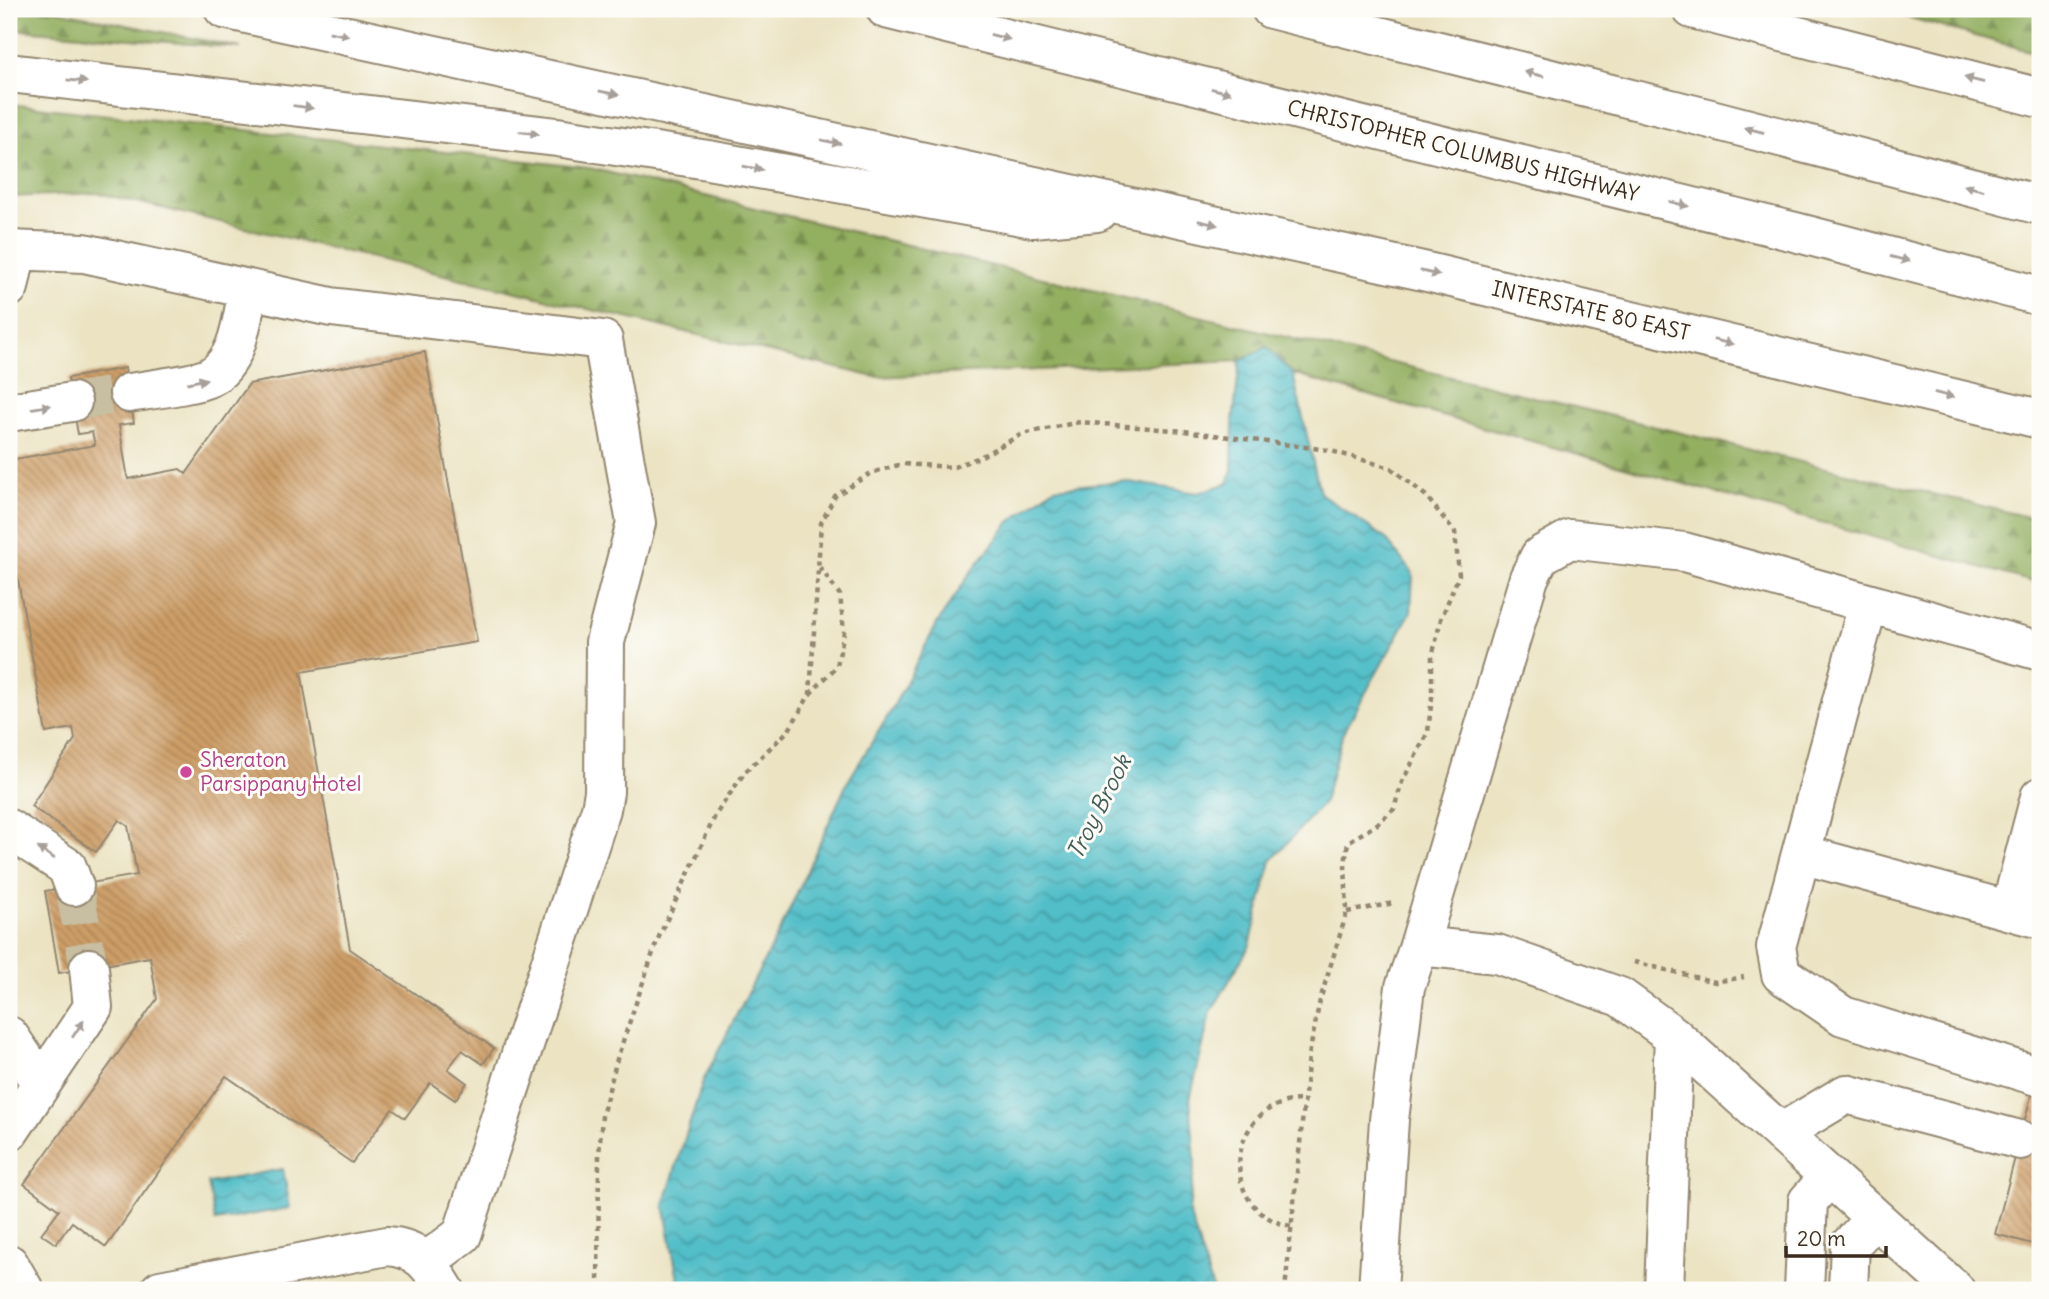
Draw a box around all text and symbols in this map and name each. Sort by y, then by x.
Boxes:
one-way arrow [328,28,350,39]
one-way arrow [989,32,1011,43]
one-way arrow [1523,68,1545,79]
one-way arrow [66,75,88,86]
one-way arrow [1963,75,1984,85]
one-way arrow [1210,86,1232,97]
one-way arrow [598,88,620,99]
street label: CHRISTOPHER COLUMBUS HIGHWAY [1284,94,1642,207]
one-way arrow [292,101,314,112]
one-way arrow [1743,124,1765,135]
one-way arrow [518,128,540,139]
one-way arrow [820,137,842,148]
one-way arrow [742,163,764,174]
one-way arrow [1963,182,1985,193]
one-way arrow [1669,199,1691,210]
one-way arrow [1197,218,1219,229]
one-way arrow [1890,255,1911,265]
one-way arrow [1419,267,1441,278]
street label: INTERSTATE 80 EAST [1489,275,1693,346]
one-way arrow [1712,337,1734,348]
one-way arrow [186,375,208,386]
one-way arrow [1933,390,1955,401]
one-way arrow [30,401,52,412]
place label: Sheraton Parsippany Hotel [200,746,361,797]
water label: Troy Brook [1060,749,1138,864]
marker: Sheraton Parsippany Hotel [178,764,194,780]
one-way arrow [36,847,56,860]
one-way arrow [71,1020,85,1038]
scale bar [1786,1215,1886,1259]
text: 20 m [1797,1225,1846,1252]

